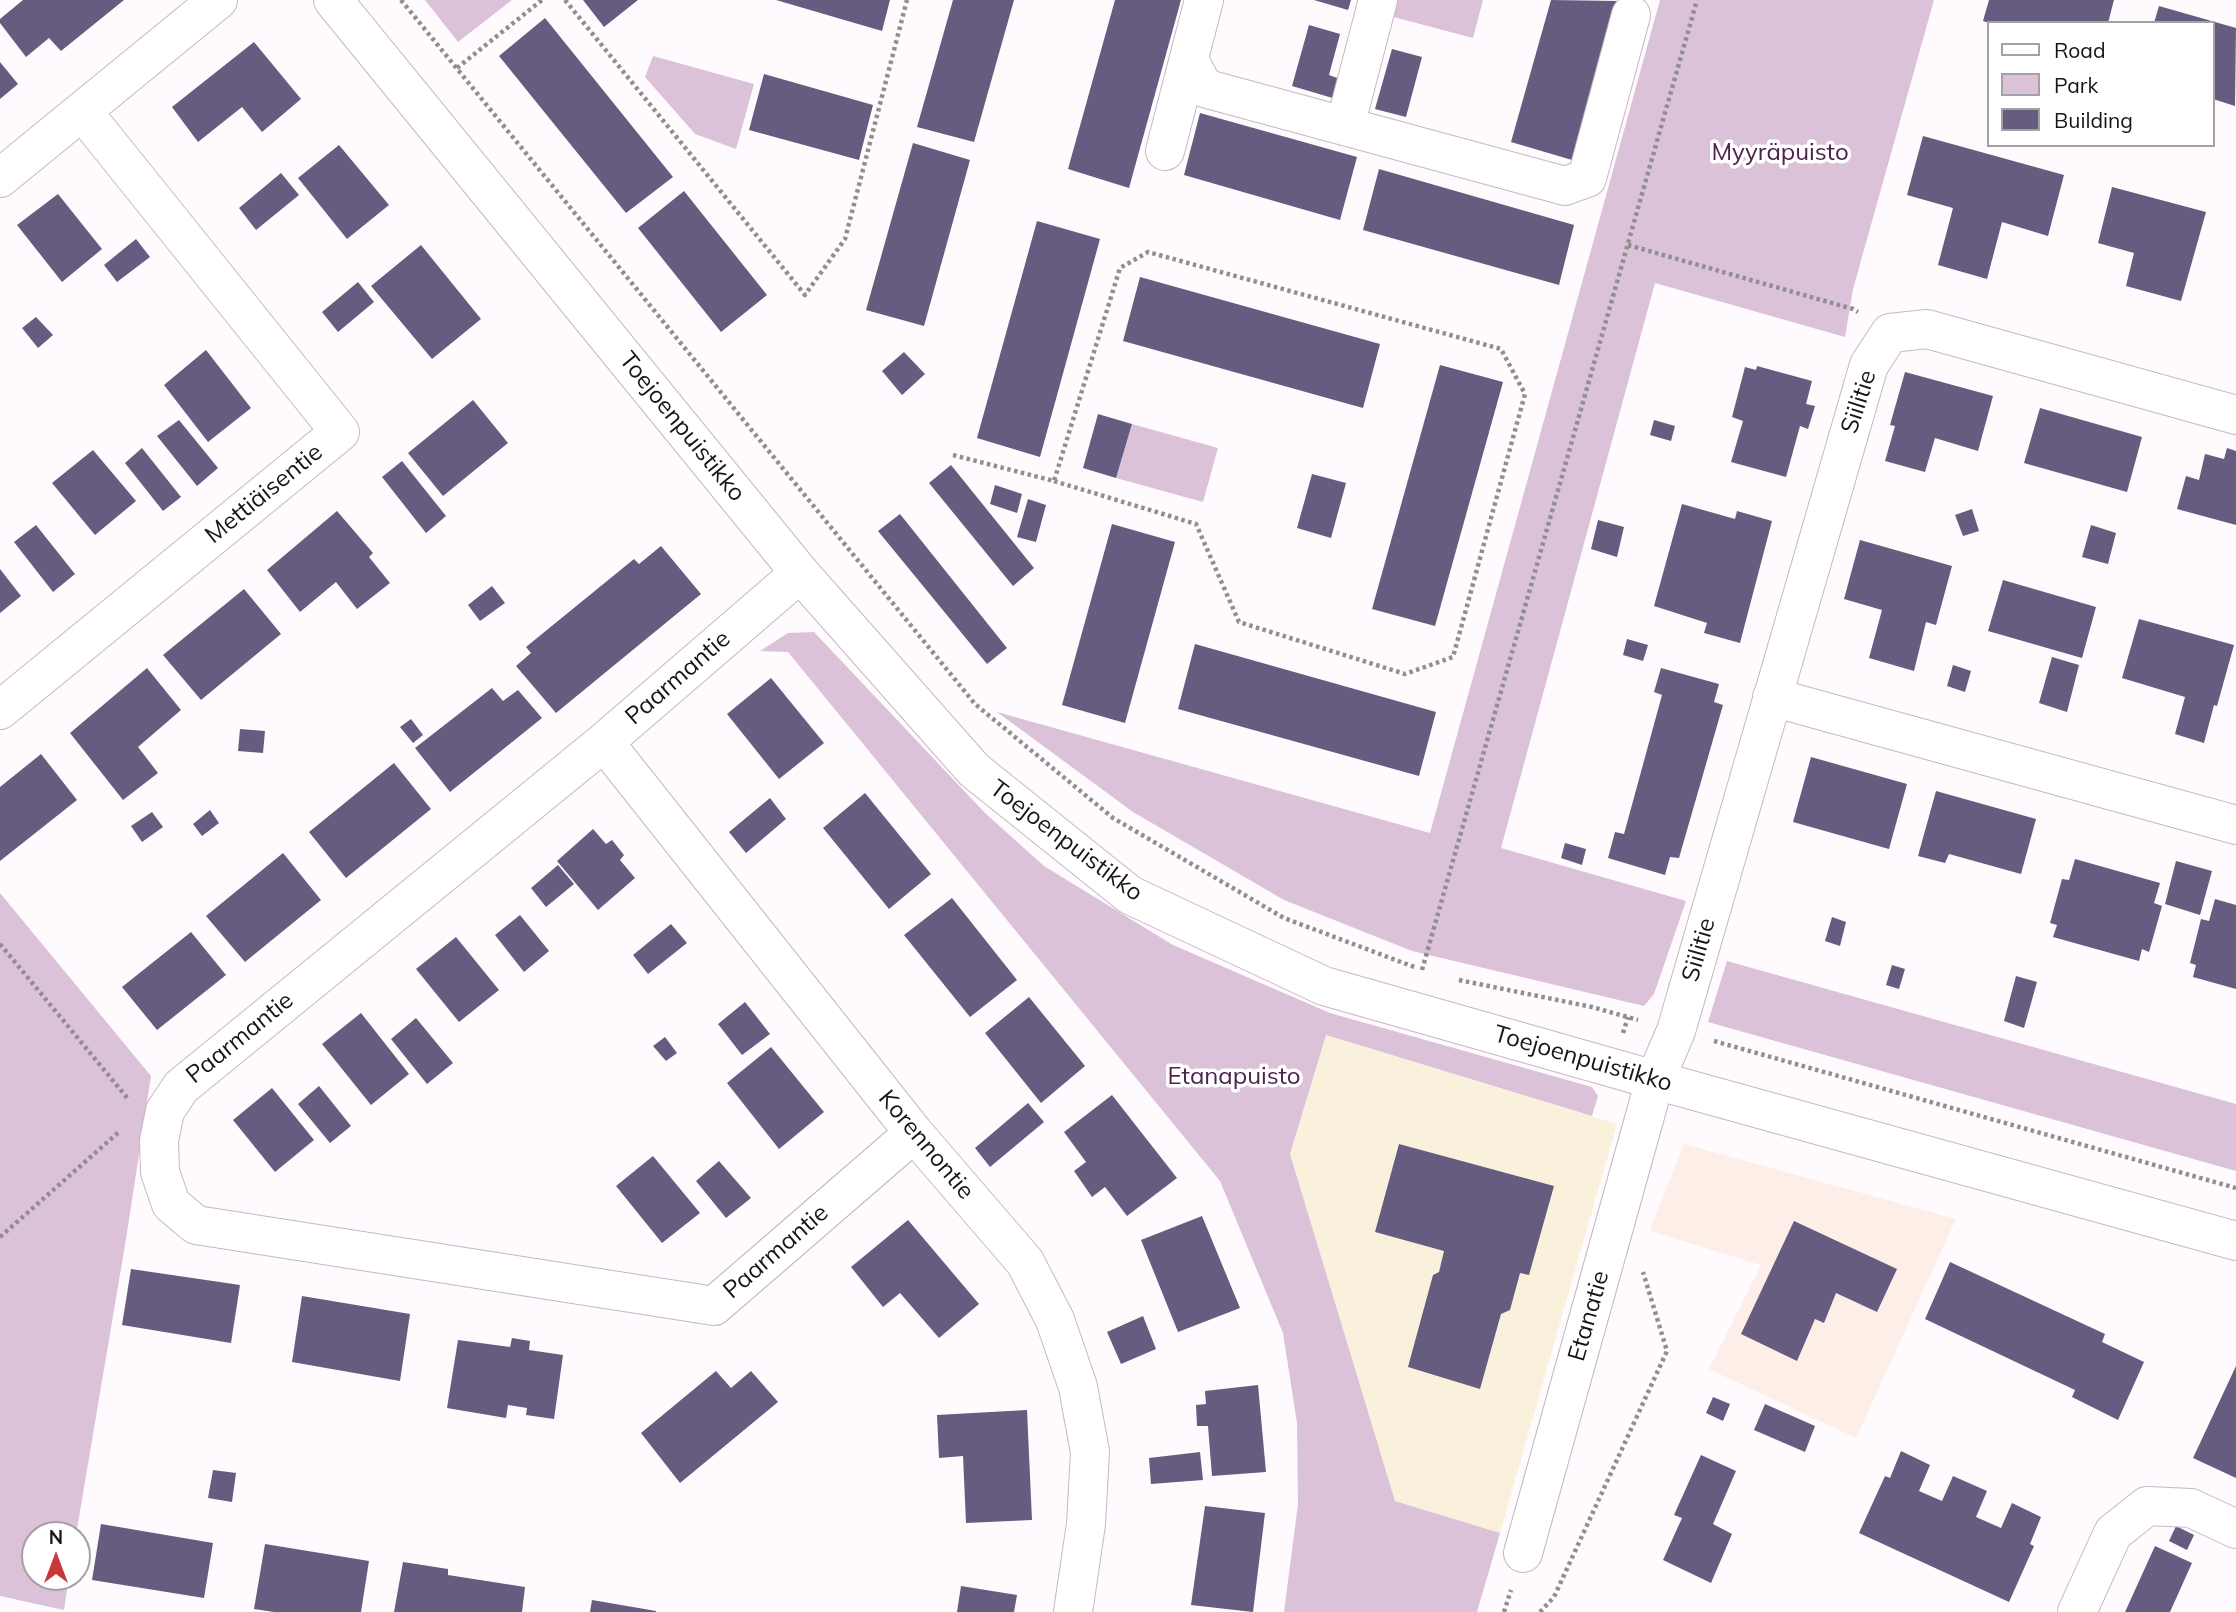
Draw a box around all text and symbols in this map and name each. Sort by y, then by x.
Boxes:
legend [1988,21,2215,147]
text: Road [2054,37,2105,63]
text: Park [2054,72,2098,98]
text: Building [2054,107,2133,133]
park label: Myyräpuisto [1711,139,1849,167]
street label: Toejoenpuistikko [613,346,751,508]
street label: Siilitie [1835,367,1883,437]
street label: Mettiäisentie [200,438,328,550]
street label: Paarmantie [620,625,736,731]
street label: Toejoenpuistikko [984,774,1148,908]
street label: Siilitie [1676,915,1722,985]
street label: Paarmantie [181,986,299,1090]
street label: Toejoenpuistikko [1491,1020,1675,1098]
park label: Etanapuisto [1168,1063,1300,1091]
street label: Korennontie [872,1085,980,1205]
street label: Paarmantie [718,1199,834,1305]
street label: Etanatie [1562,1268,1616,1364]
north arrow [21,1521,91,1591]
text: N [49,1525,63,1549]

